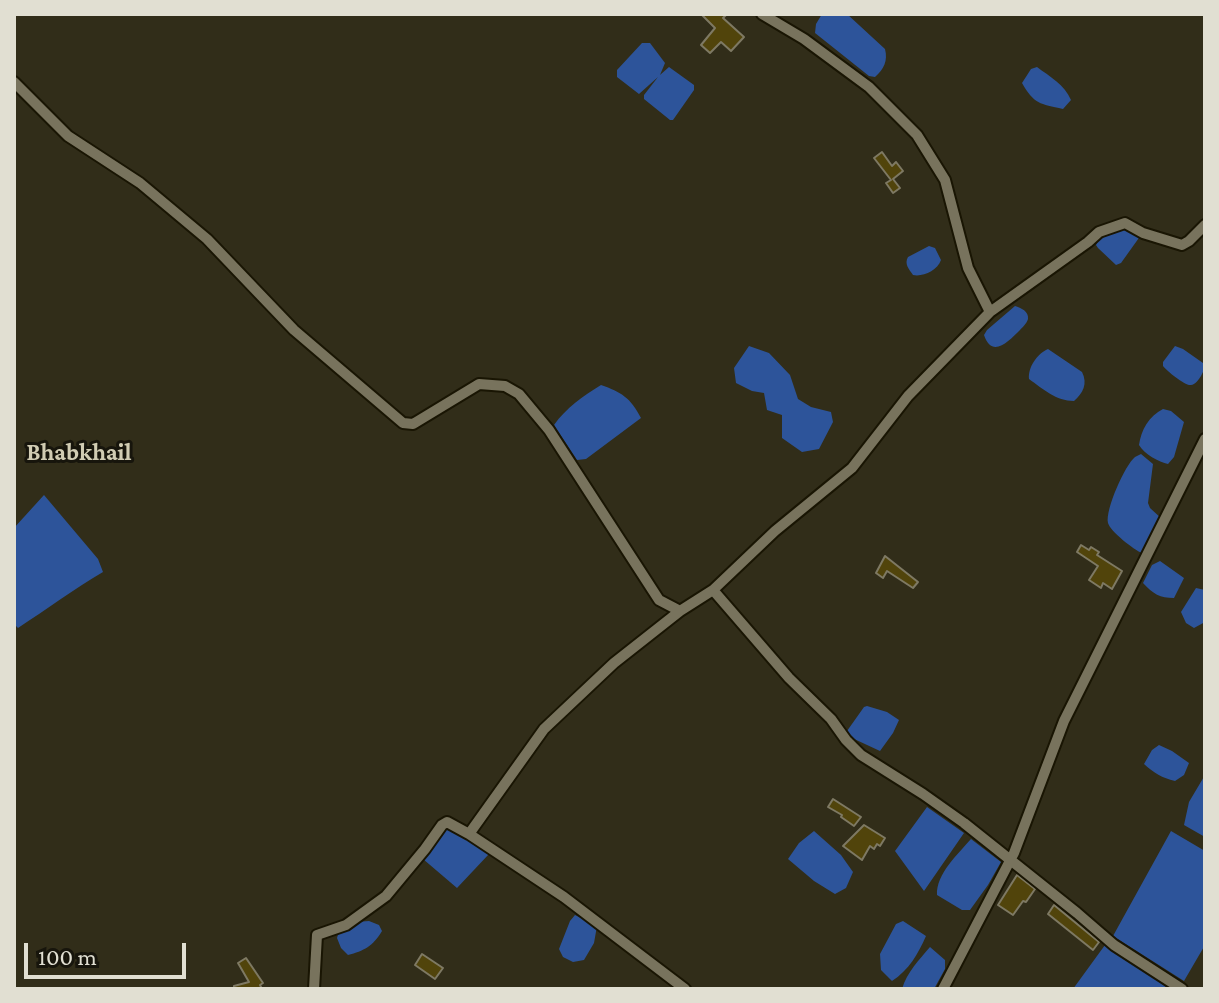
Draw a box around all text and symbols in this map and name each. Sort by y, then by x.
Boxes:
district label: Bhabkhail [26,439,132,467]
scale bar [28,927,190,977]
text: 100 m [38,943,97,970]

